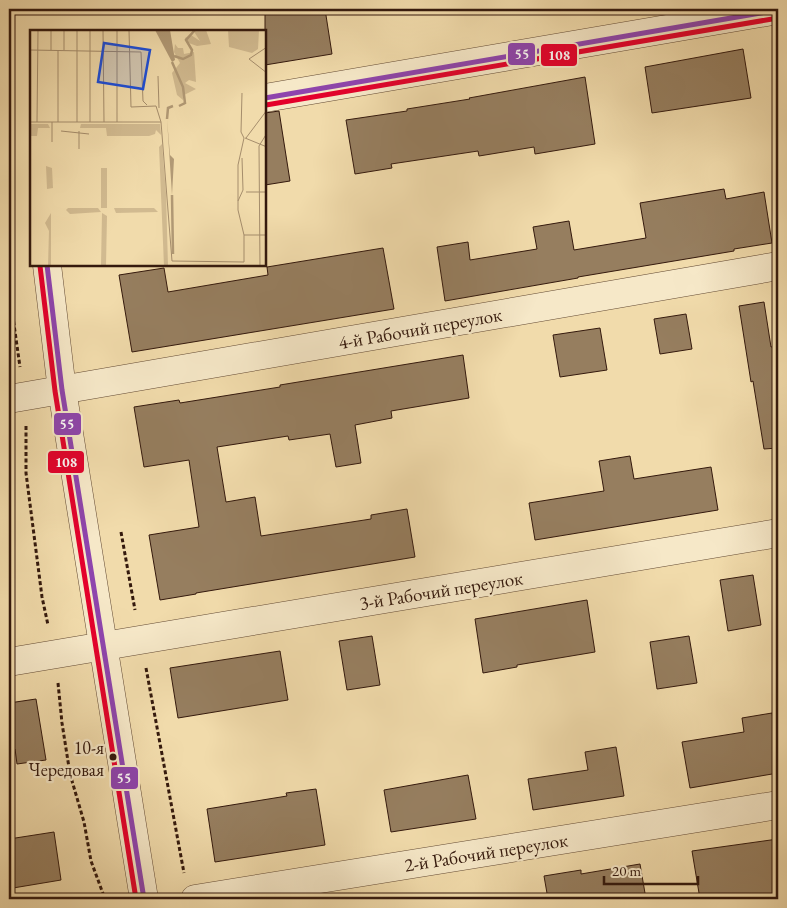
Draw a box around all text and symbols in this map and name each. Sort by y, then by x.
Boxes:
inset map [30,30,266,266]
line badge: 55 [507,42,536,66]
line badge: 108 [540,43,578,67]
text: 55 [515,45,529,63]
text: 108 [548,46,570,64]
street label: 4-й Рабочий переулок [336,302,504,355]
line badge: 55 [53,412,82,436]
text: 55 [60,415,74,433]
line badge: 108 [47,450,85,474]
text: 108 [55,453,77,471]
street label: 3-й Рабочий переулок [357,565,525,616]
place label: 10-я Чередовая [28,736,104,781]
marker: 10-я Чередовая [108,752,118,762]
line badge: 55 [110,766,139,790]
text: 55 [117,769,131,787]
street label: 2-й Рабочий переулок [402,827,570,878]
scale bar [604,853,698,885]
text: 20 m [612,861,641,880]

